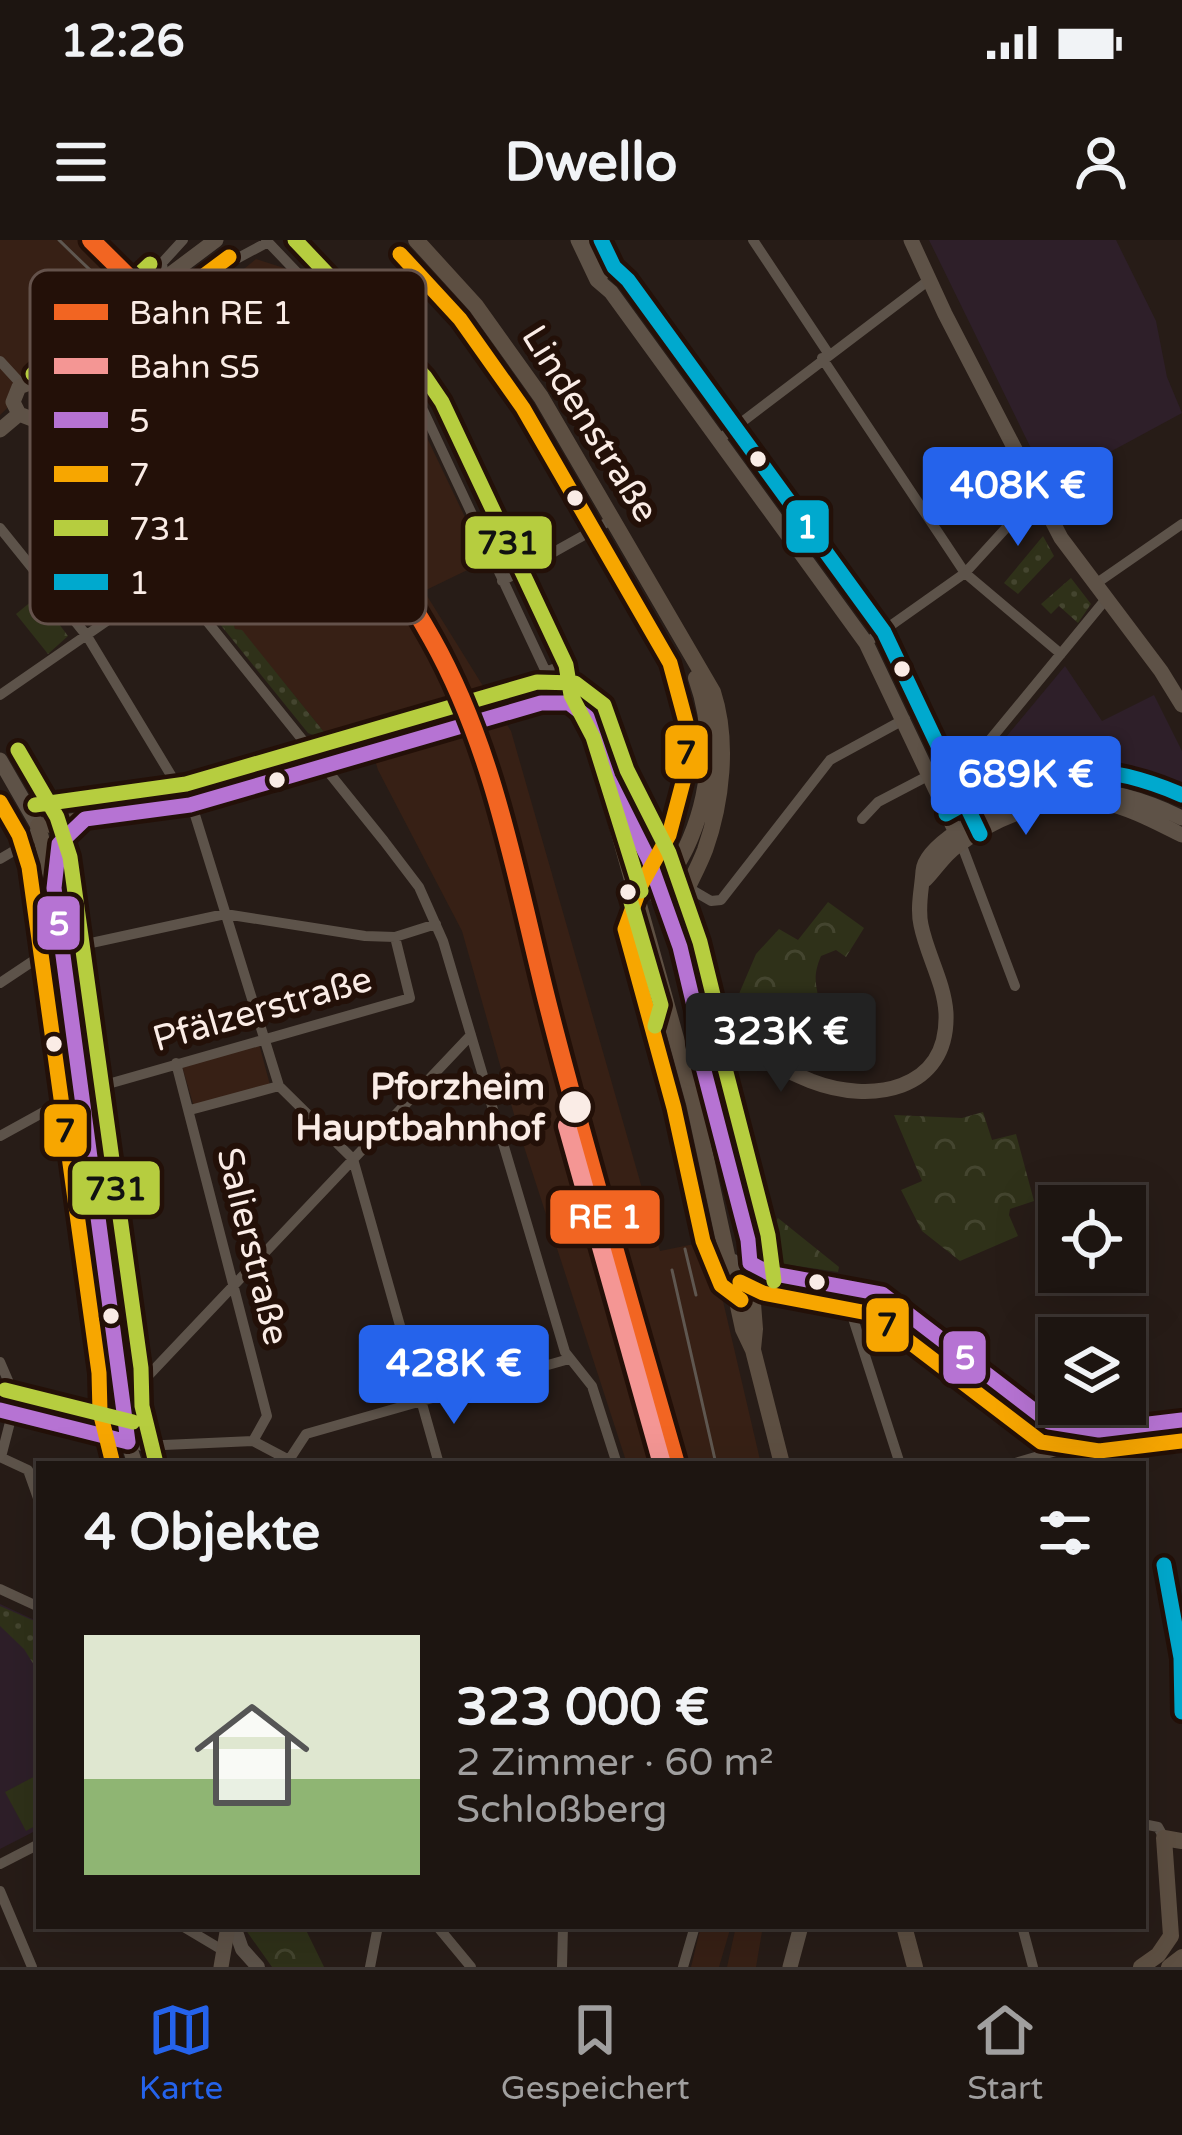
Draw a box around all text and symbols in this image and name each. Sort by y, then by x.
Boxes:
text: 12:26 [60,15,185,69]
icon: menu [48,129,114,195]
icon: person [1068,129,1134,195]
text: Dwello [504,130,678,195]
legend [30,270,426,624]
text: Bahn RE 1 [129,294,293,333]
street label: Lindenstraße [512,317,667,530]
text: Bahn S5 [129,348,260,387]
text: 5 [129,402,150,441]
pin: 408K € [920,447,1116,549]
unlabelled marker [747,448,769,470]
text: 7 [129,456,150,495]
text: 408K € [950,462,1086,509]
unlabelled marker [564,487,586,509]
line badge: 1 [784,498,831,555]
text: 1 [797,508,817,547]
text: 731 [129,510,191,549]
line badge: 731 [463,514,554,571]
text: 731 [477,524,539,563]
text: 1 [129,564,150,603]
unlabelled marker [891,658,913,680]
line badge: 7 [663,723,710,781]
text: 7 [676,734,696,773]
pin: 689K € [928,736,1124,838]
text: 689K € [958,751,1094,798]
unlabelled marker [266,769,288,791]
unlabelled marker [617,881,639,903]
line badge: 5 [35,894,82,952]
text: 5 [49,905,69,944]
street label: Pfälzerstraße [148,958,377,1061]
pin: 323K € [683,993,879,1095]
text: 323K € [713,1008,849,1055]
unlabelled marker [43,1033,65,1055]
place label: Pforzheim Hauptbahnhof [295,1066,546,1150]
marker: Pforzheim Hauptbahnhof [556,1088,594,1126]
line badge: 7 [42,1102,89,1159]
text: 7 [55,1112,75,1151]
street label: Salierstraße [207,1143,298,1349]
line badge: 731 [70,1159,162,1217]
text: 731 [85,1170,147,1209]
map controls [1038,1185,1146,1425]
button: locate [1038,1185,1146,1293]
line badge: RE 1 [548,1188,662,1246]
text: RE 1 [568,1198,642,1237]
unlabelled marker [806,1271,828,1293]
line badge: 7 [864,1296,911,1354]
unlabelled marker [100,1305,122,1327]
text: 7 [877,1306,897,1345]
button: layers [1038,1317,1146,1425]
pin: 428K € [356,1325,552,1427]
line badge: 5 [941,1329,988,1386]
text: 5 [955,1339,975,1378]
text: 428K € [386,1340,522,1387]
icon: filters [1032,1500,1098,1566]
text: 4 Objekte [84,1502,320,1564]
text: 323 000 € [456,1677,709,1739]
icon: home [180,1683,324,1827]
text: 2 Zimmer · 60 m² [456,1739,774,1786]
text: Schloßberg [456,1786,667,1833]
tab: Karte [139,1997,223,2108]
tab: Gespeichert [501,1997,690,2108]
tab: Start [967,1997,1043,2108]

